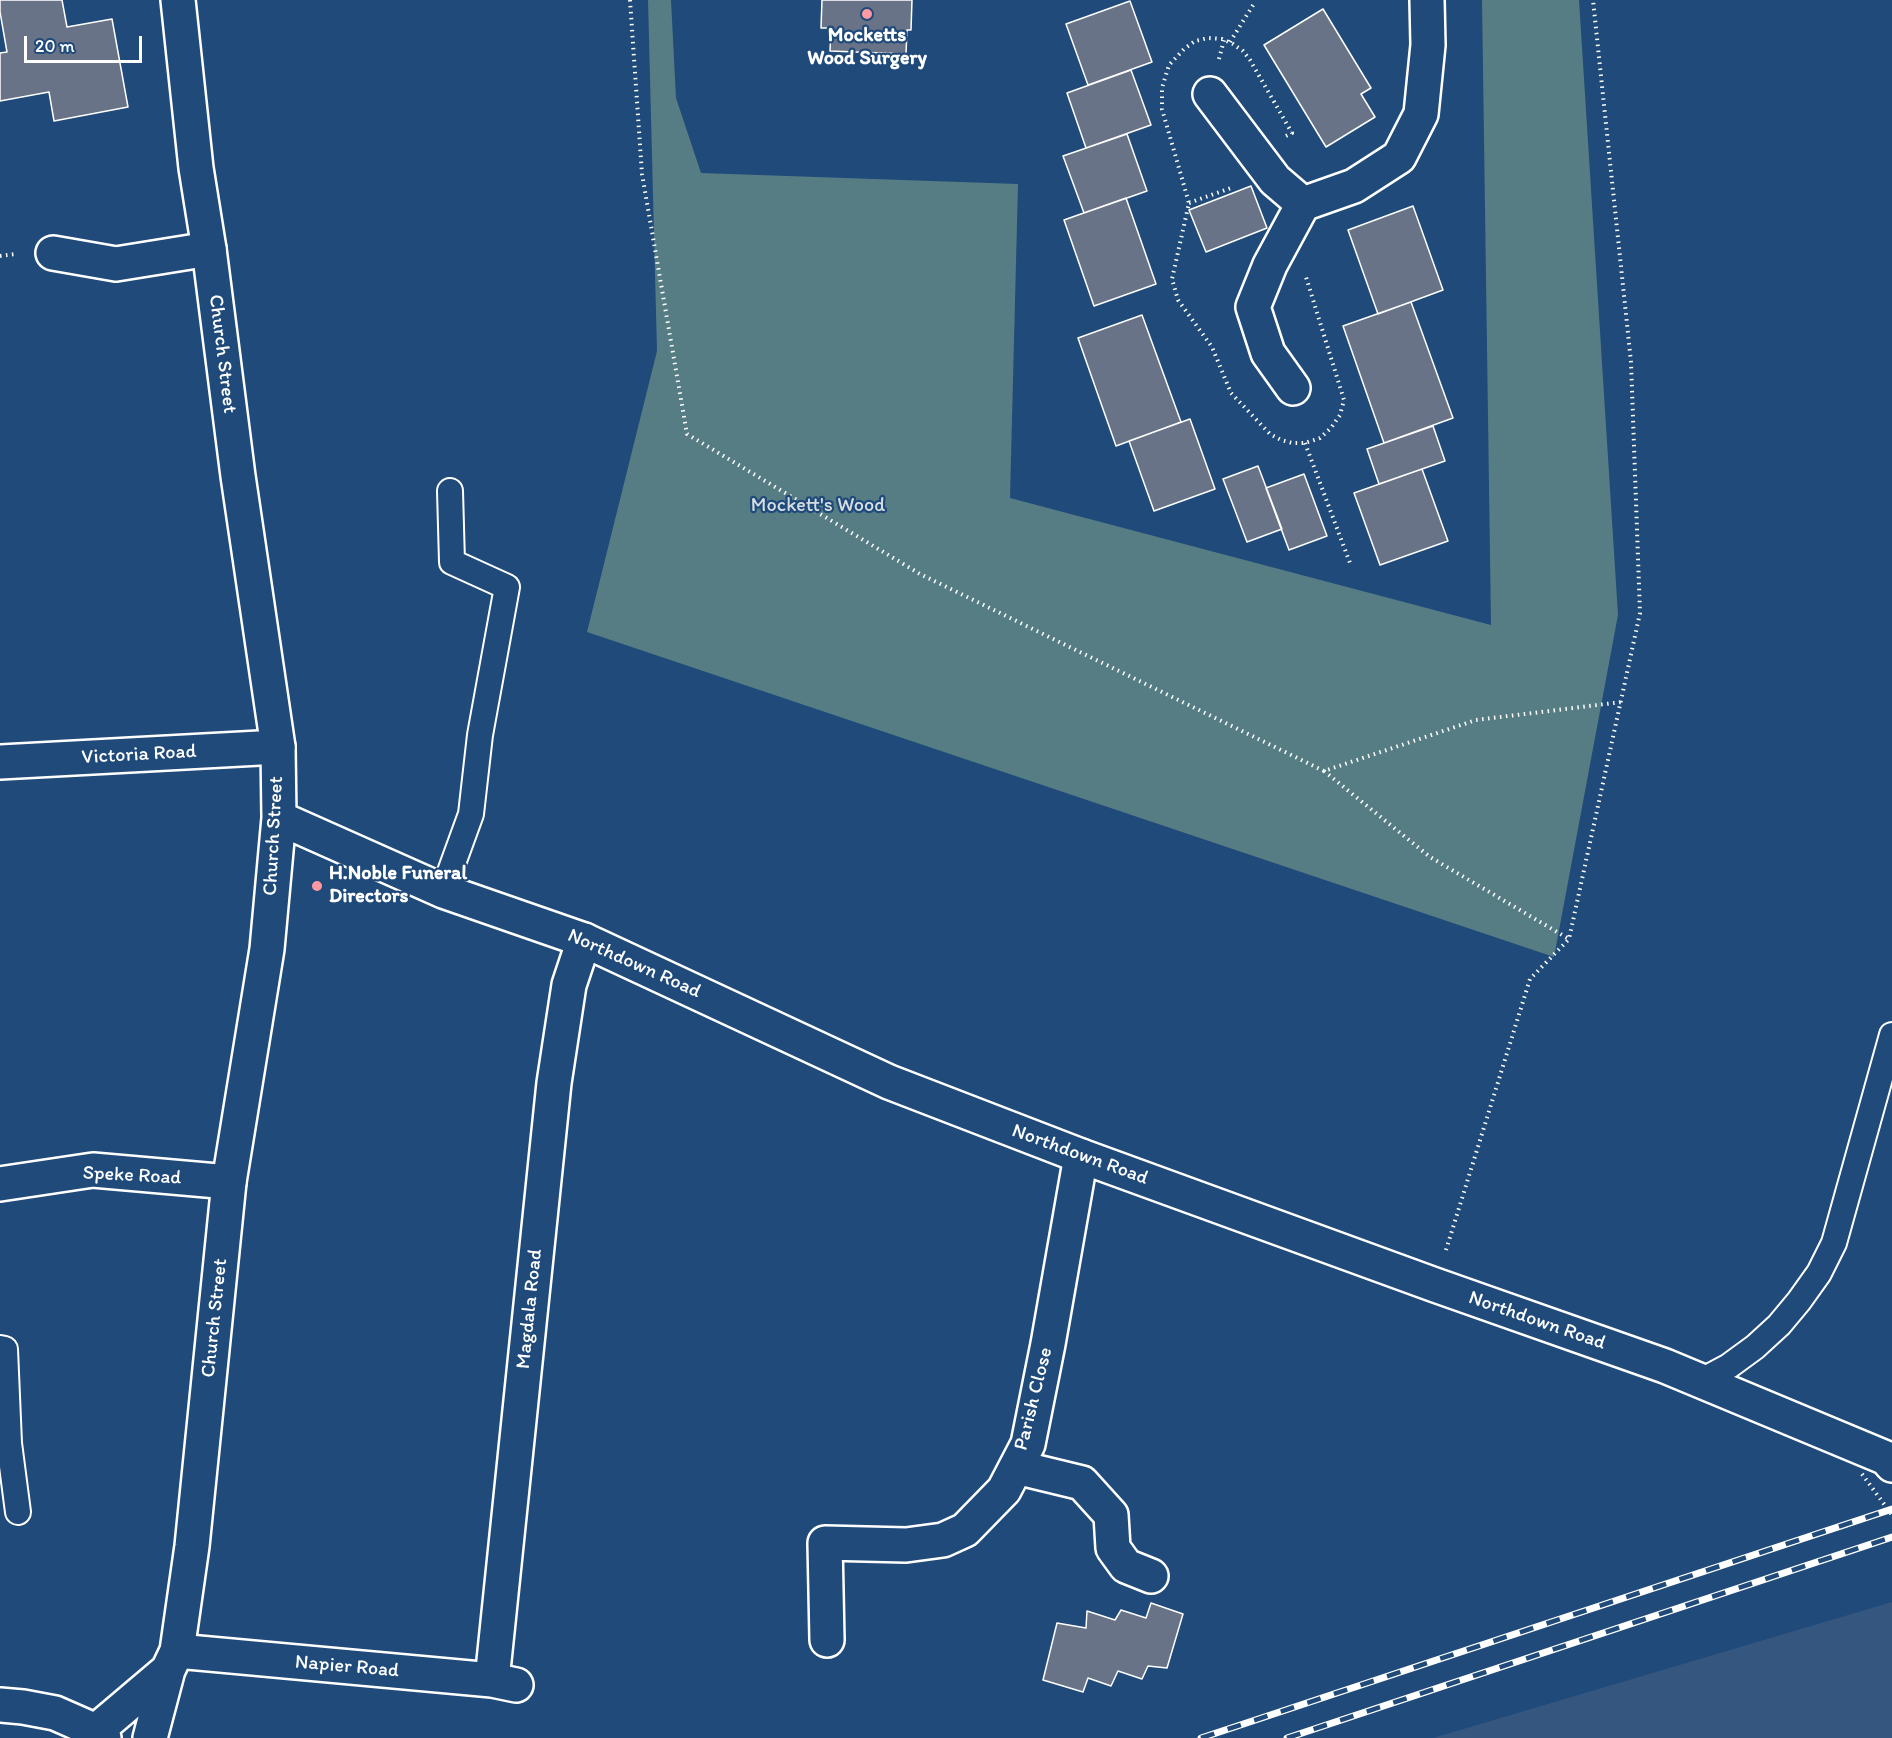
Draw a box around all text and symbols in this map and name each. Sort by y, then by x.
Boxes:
marker: Mocketts Wood Surgery [860,7,874,21]
scale bar [27,24,146,62]
place label: Mocketts Wood Surgery [807,24,927,71]
text: 20 m [35,35,75,57]
street label: Church Street [203,293,241,415]
park label: Mockett's Wood [751,494,885,518]
street label: Victoria Road [81,740,197,770]
street label: Church Street [259,776,289,896]
place label: H.Noble Funeral Directors [329,862,467,909]
marker: H.Noble Funeral Directors [310,879,324,893]
street label: Northdown Road [564,924,704,1004]
street label: Northdown Road [1008,1119,1152,1191]
street label: Speke Road [82,1161,182,1191]
street label: Magdala Road [512,1248,548,1370]
street label: Church Street [197,1257,233,1379]
street label: Northdown Road [1465,1286,1609,1356]
street label: Parish Close [1010,1345,1058,1453]
street label: Napier Road [294,1650,400,1684]

